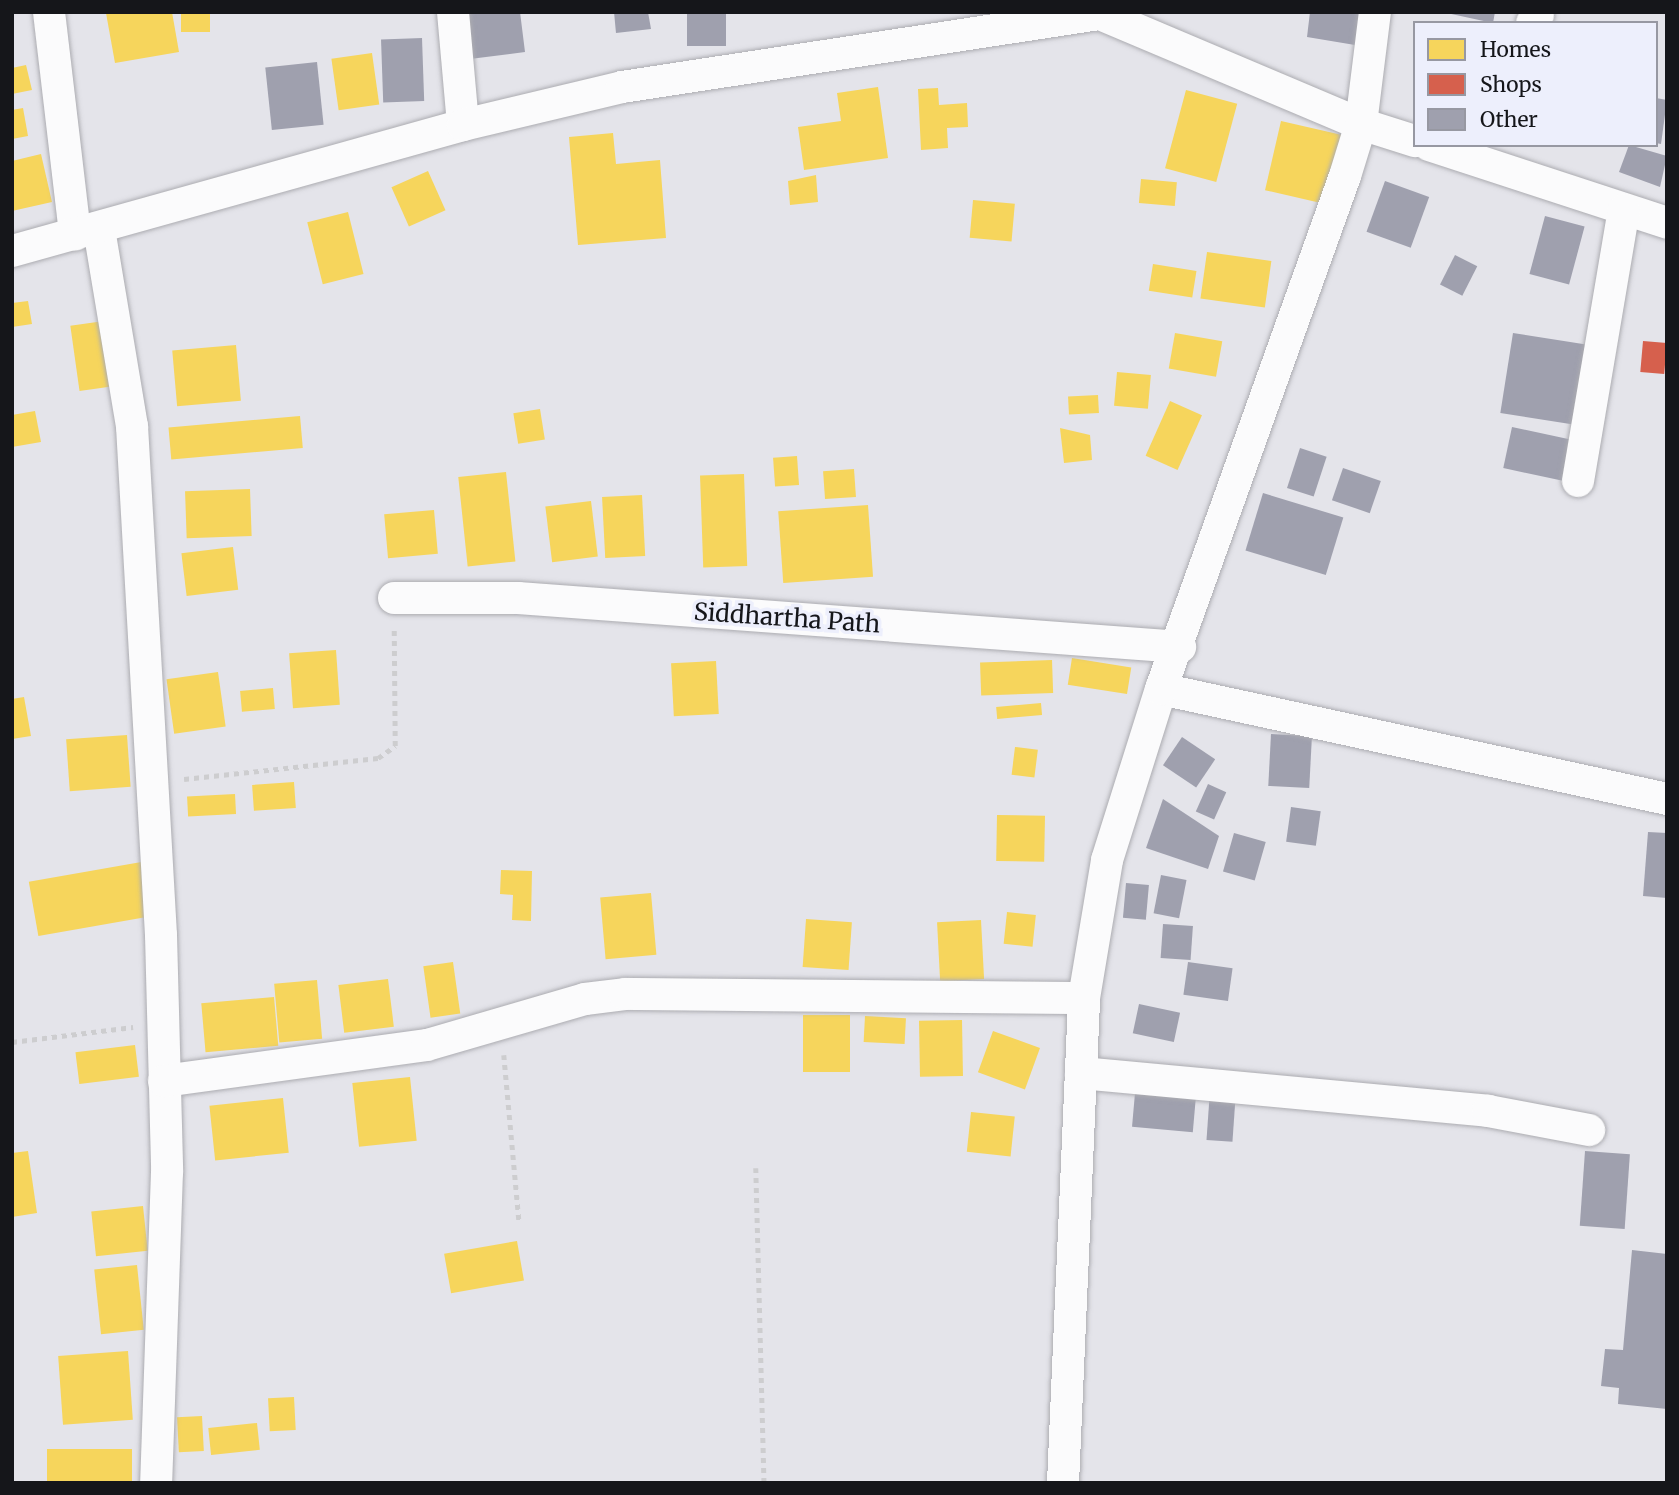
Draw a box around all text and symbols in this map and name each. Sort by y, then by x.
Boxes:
legend [1413,21,1658,147]
text: Homes [1480,36,1551,63]
text: Shops [1480,71,1542,98]
text: Other [1480,106,1538,133]
street label: Siddhartha Path [693,597,881,639]

